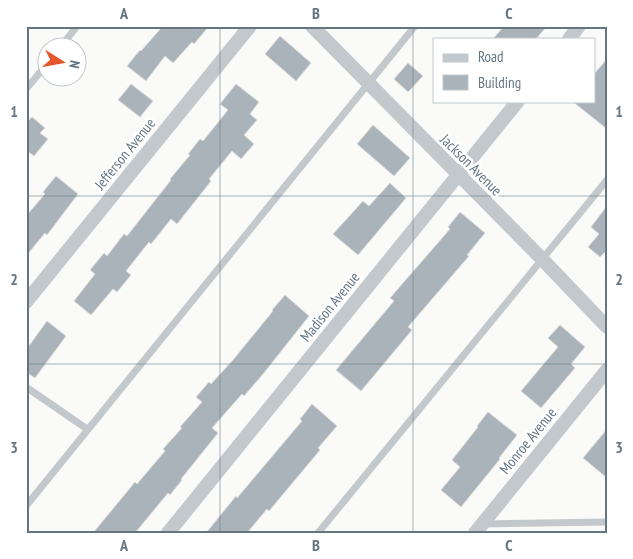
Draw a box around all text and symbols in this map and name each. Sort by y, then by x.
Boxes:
text: A [119,3,129,23]
text: B [312,3,320,23]
text: C [505,3,513,23]
north arrow [38,38,88,88]
legend [433,38,596,102]
text: Road [478,47,504,66]
text: N [65,59,84,70]
text: Building [478,73,521,92]
text: 1 [10,101,18,121]
text: 1 [615,101,623,121]
street label: Jefferson Avenue [89,114,159,194]
street label: Jackson Avenue [436,129,506,200]
street label: Madison Avenue [296,268,363,345]
text: 2 [10,269,18,289]
text: 2 [615,269,623,289]
street label: Monroe Avenue [495,404,560,478]
text: 3 [10,437,18,457]
text: 3 [615,437,623,457]
text: A [119,535,129,555]
text: B [312,535,320,555]
text: C [505,535,513,555]

